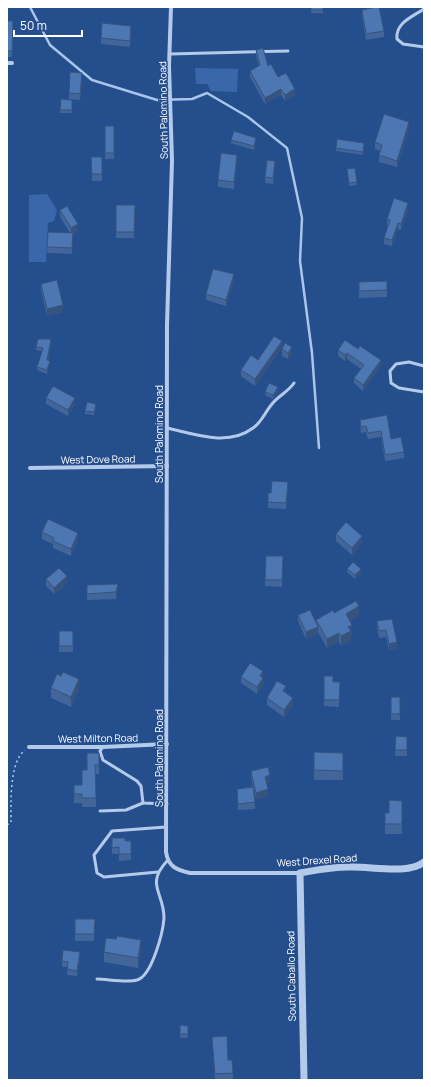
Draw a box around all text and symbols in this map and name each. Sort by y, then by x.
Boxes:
scale bar [14,12,82,38]
text: 50 m [20,17,47,34]
street label: South Palomino Road [155,61,171,159]
street label: South Palomino Road [152,385,166,483]
street label: West Dove Road [61,451,136,467]
street label: South Palomino Road [152,709,166,807]
street label: West Milton Road [58,730,138,746]
street label: West Drexel Road [276,850,358,870]
street label: South Caballo Road [283,931,299,1021]

